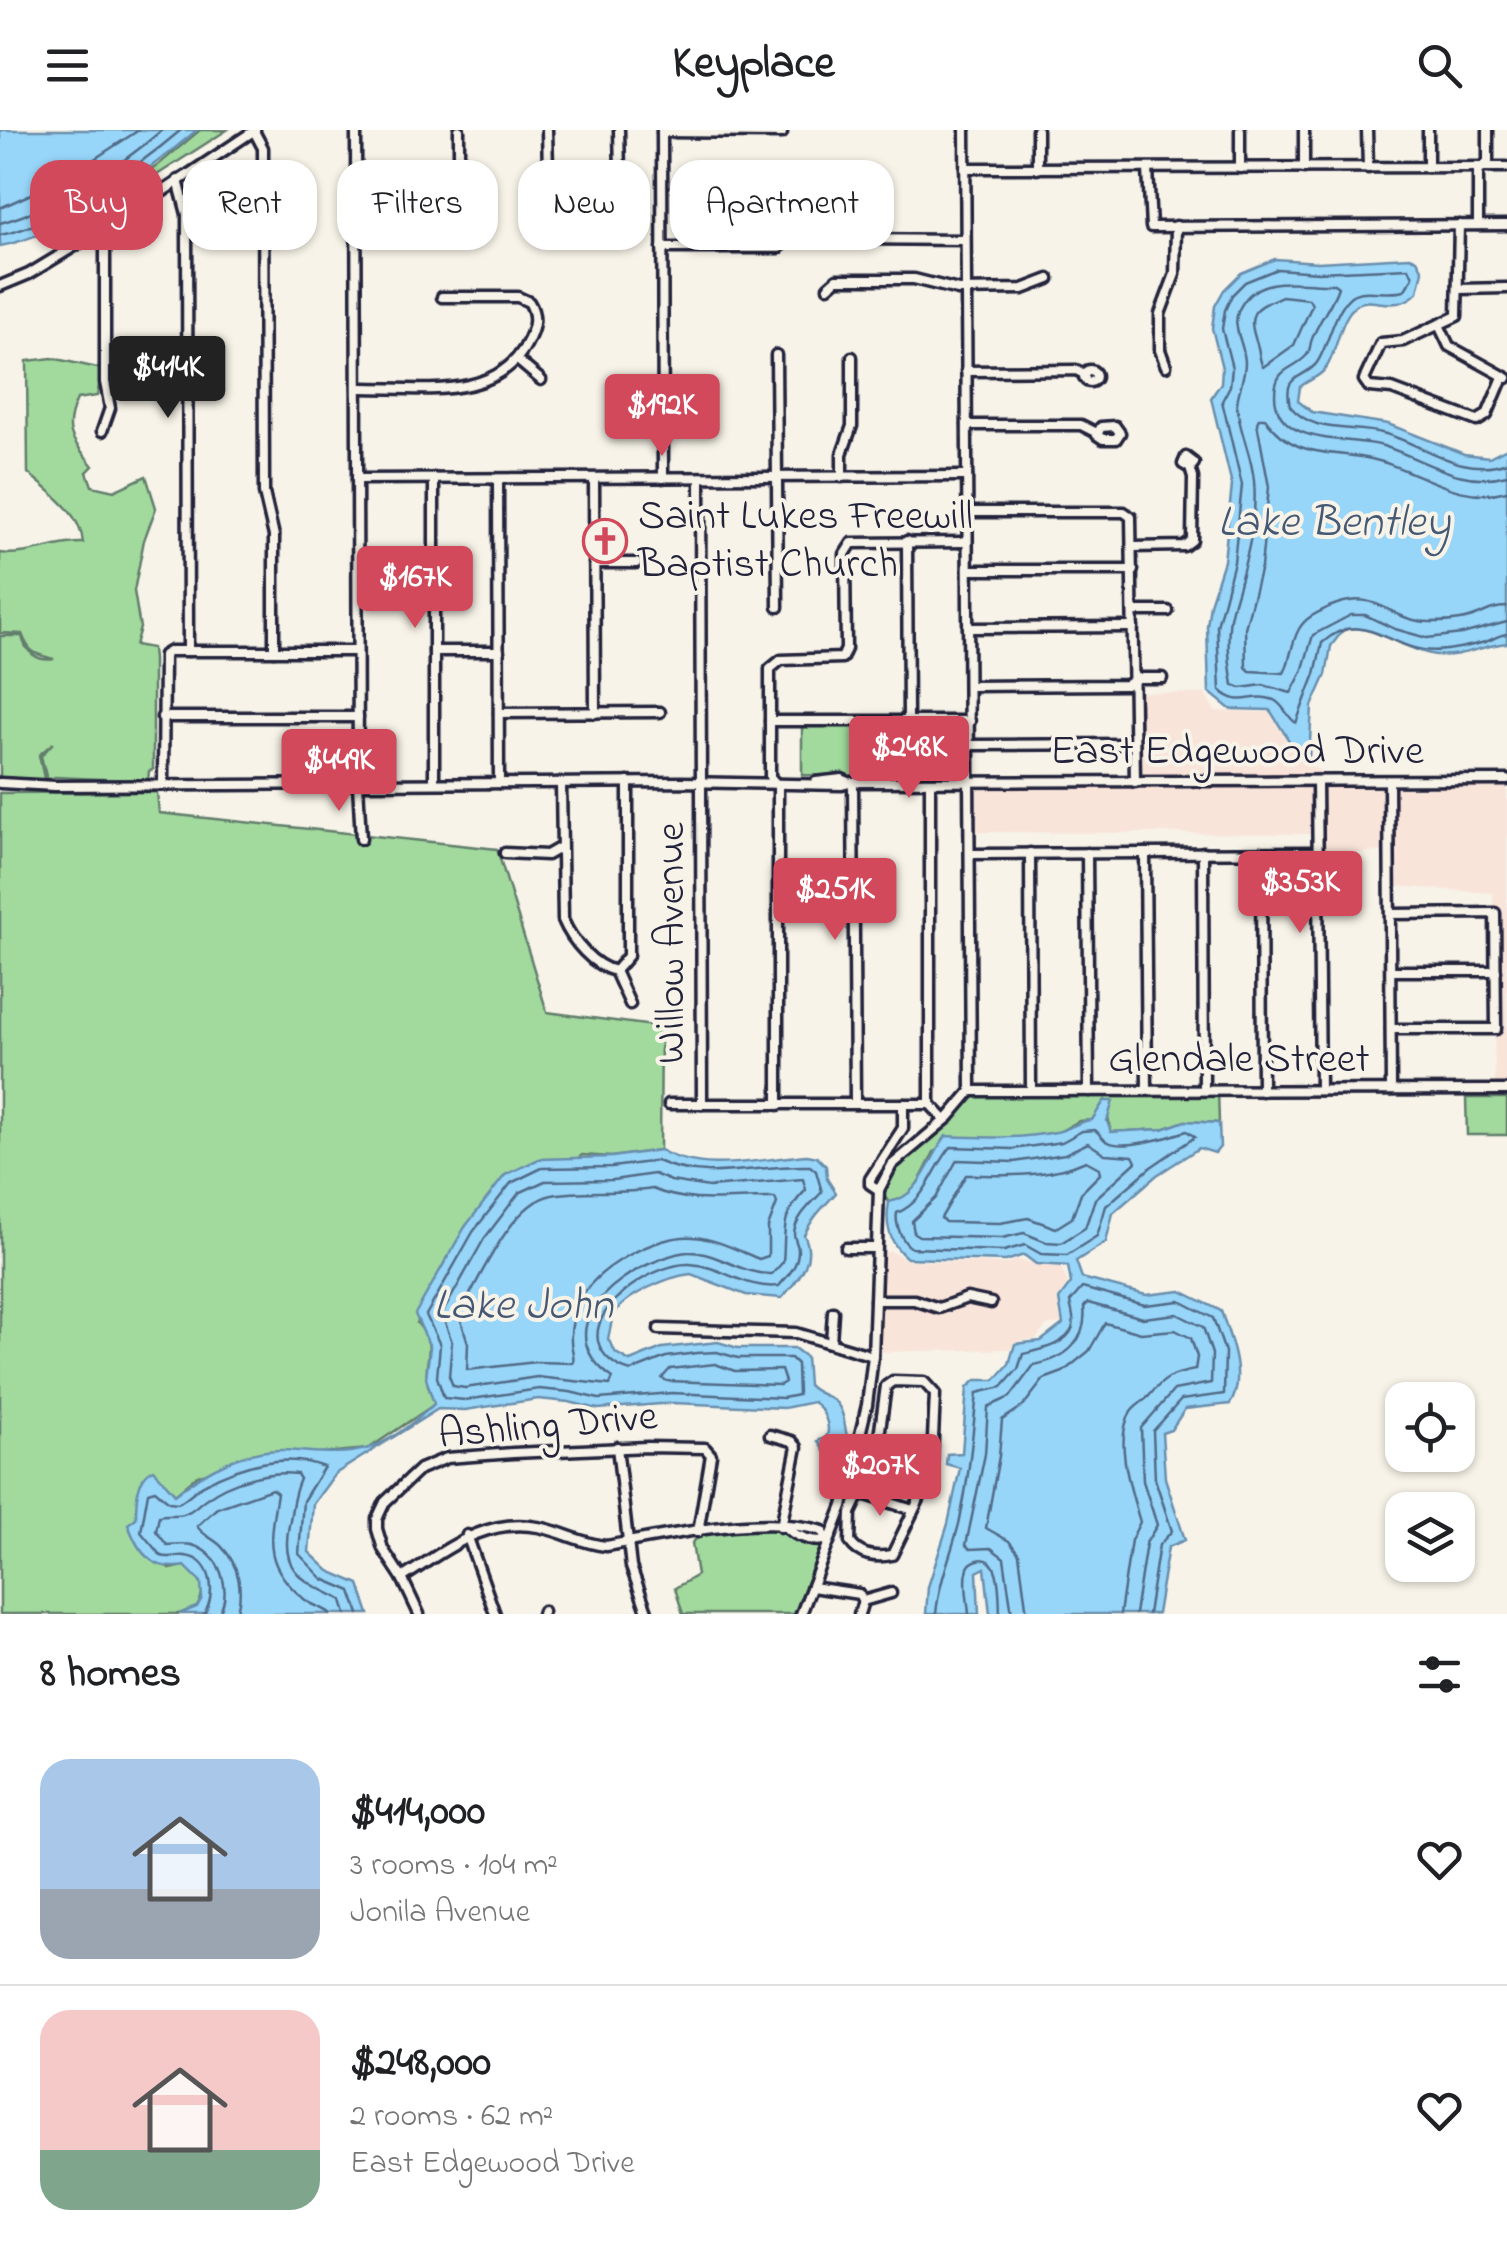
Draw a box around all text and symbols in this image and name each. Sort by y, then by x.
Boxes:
text: Keyplace [672,32,835,98]
icon: menu [40,38,95,93]
icon: search [1412,38,1467,93]
chip: Buy [30,160,163,250]
chip: Rent [183,160,317,250]
chip: Filters [337,160,498,250]
chip: New [518,160,650,250]
chip: Apartment [670,160,894,250]
pin: $414K [98,336,238,421]
text: $414K [132,345,204,392]
pin: $192K [592,374,732,459]
text: $192K [627,383,697,430]
place label: Saint Lukes Freewill Baptist Church [637,487,973,596]
water label: Lake Bentley [1218,491,1451,557]
church icon: Saint Lukes Freewill Baptist Church [582,518,628,564]
pin: $167K [345,546,485,631]
text: $167K [379,555,451,602]
pin: $248K [839,716,979,801]
street label: East Edgewood Drive [1050,722,1424,783]
text: $248K [871,725,947,772]
pin: $449K [269,729,409,814]
text: $449K [304,738,374,785]
street label: Willow Avenue [642,822,703,1064]
pin: $353K [1230,851,1370,936]
pin: $251K [765,858,905,943]
text: $353K [1260,860,1340,907]
text: $251K [795,867,875,914]
street label: Glendale Street [1108,1030,1370,1091]
water label: Lake John [433,1274,615,1340]
map controls [1385,1382,1475,1582]
button: locate [1385,1382,1475,1472]
street label: Ashling Drive [436,1387,660,1467]
pin: $207K [810,1434,950,1519]
text: $207K [841,1443,919,1490]
button: layers [1385,1492,1475,1582]
text: 8 homes [40,1644,181,1705]
icon: filters [1412,1647,1467,1702]
text: $414,000 [350,1782,485,1843]
icon: home [120,1799,240,1919]
icon: heart [1412,1832,1467,1887]
text: 3 rooms · 104 m² [350,1843,558,1890]
text: Jonila Avenue [350,1890,530,1937]
text: $248,000 [350,2033,491,2094]
icon: home [120,2050,240,2170]
icon: heart [1412,2083,1467,2138]
text: 2 rooms · 62 m² [350,2094,553,2141]
text: East Edgewood Drive [350,2141,635,2188]

